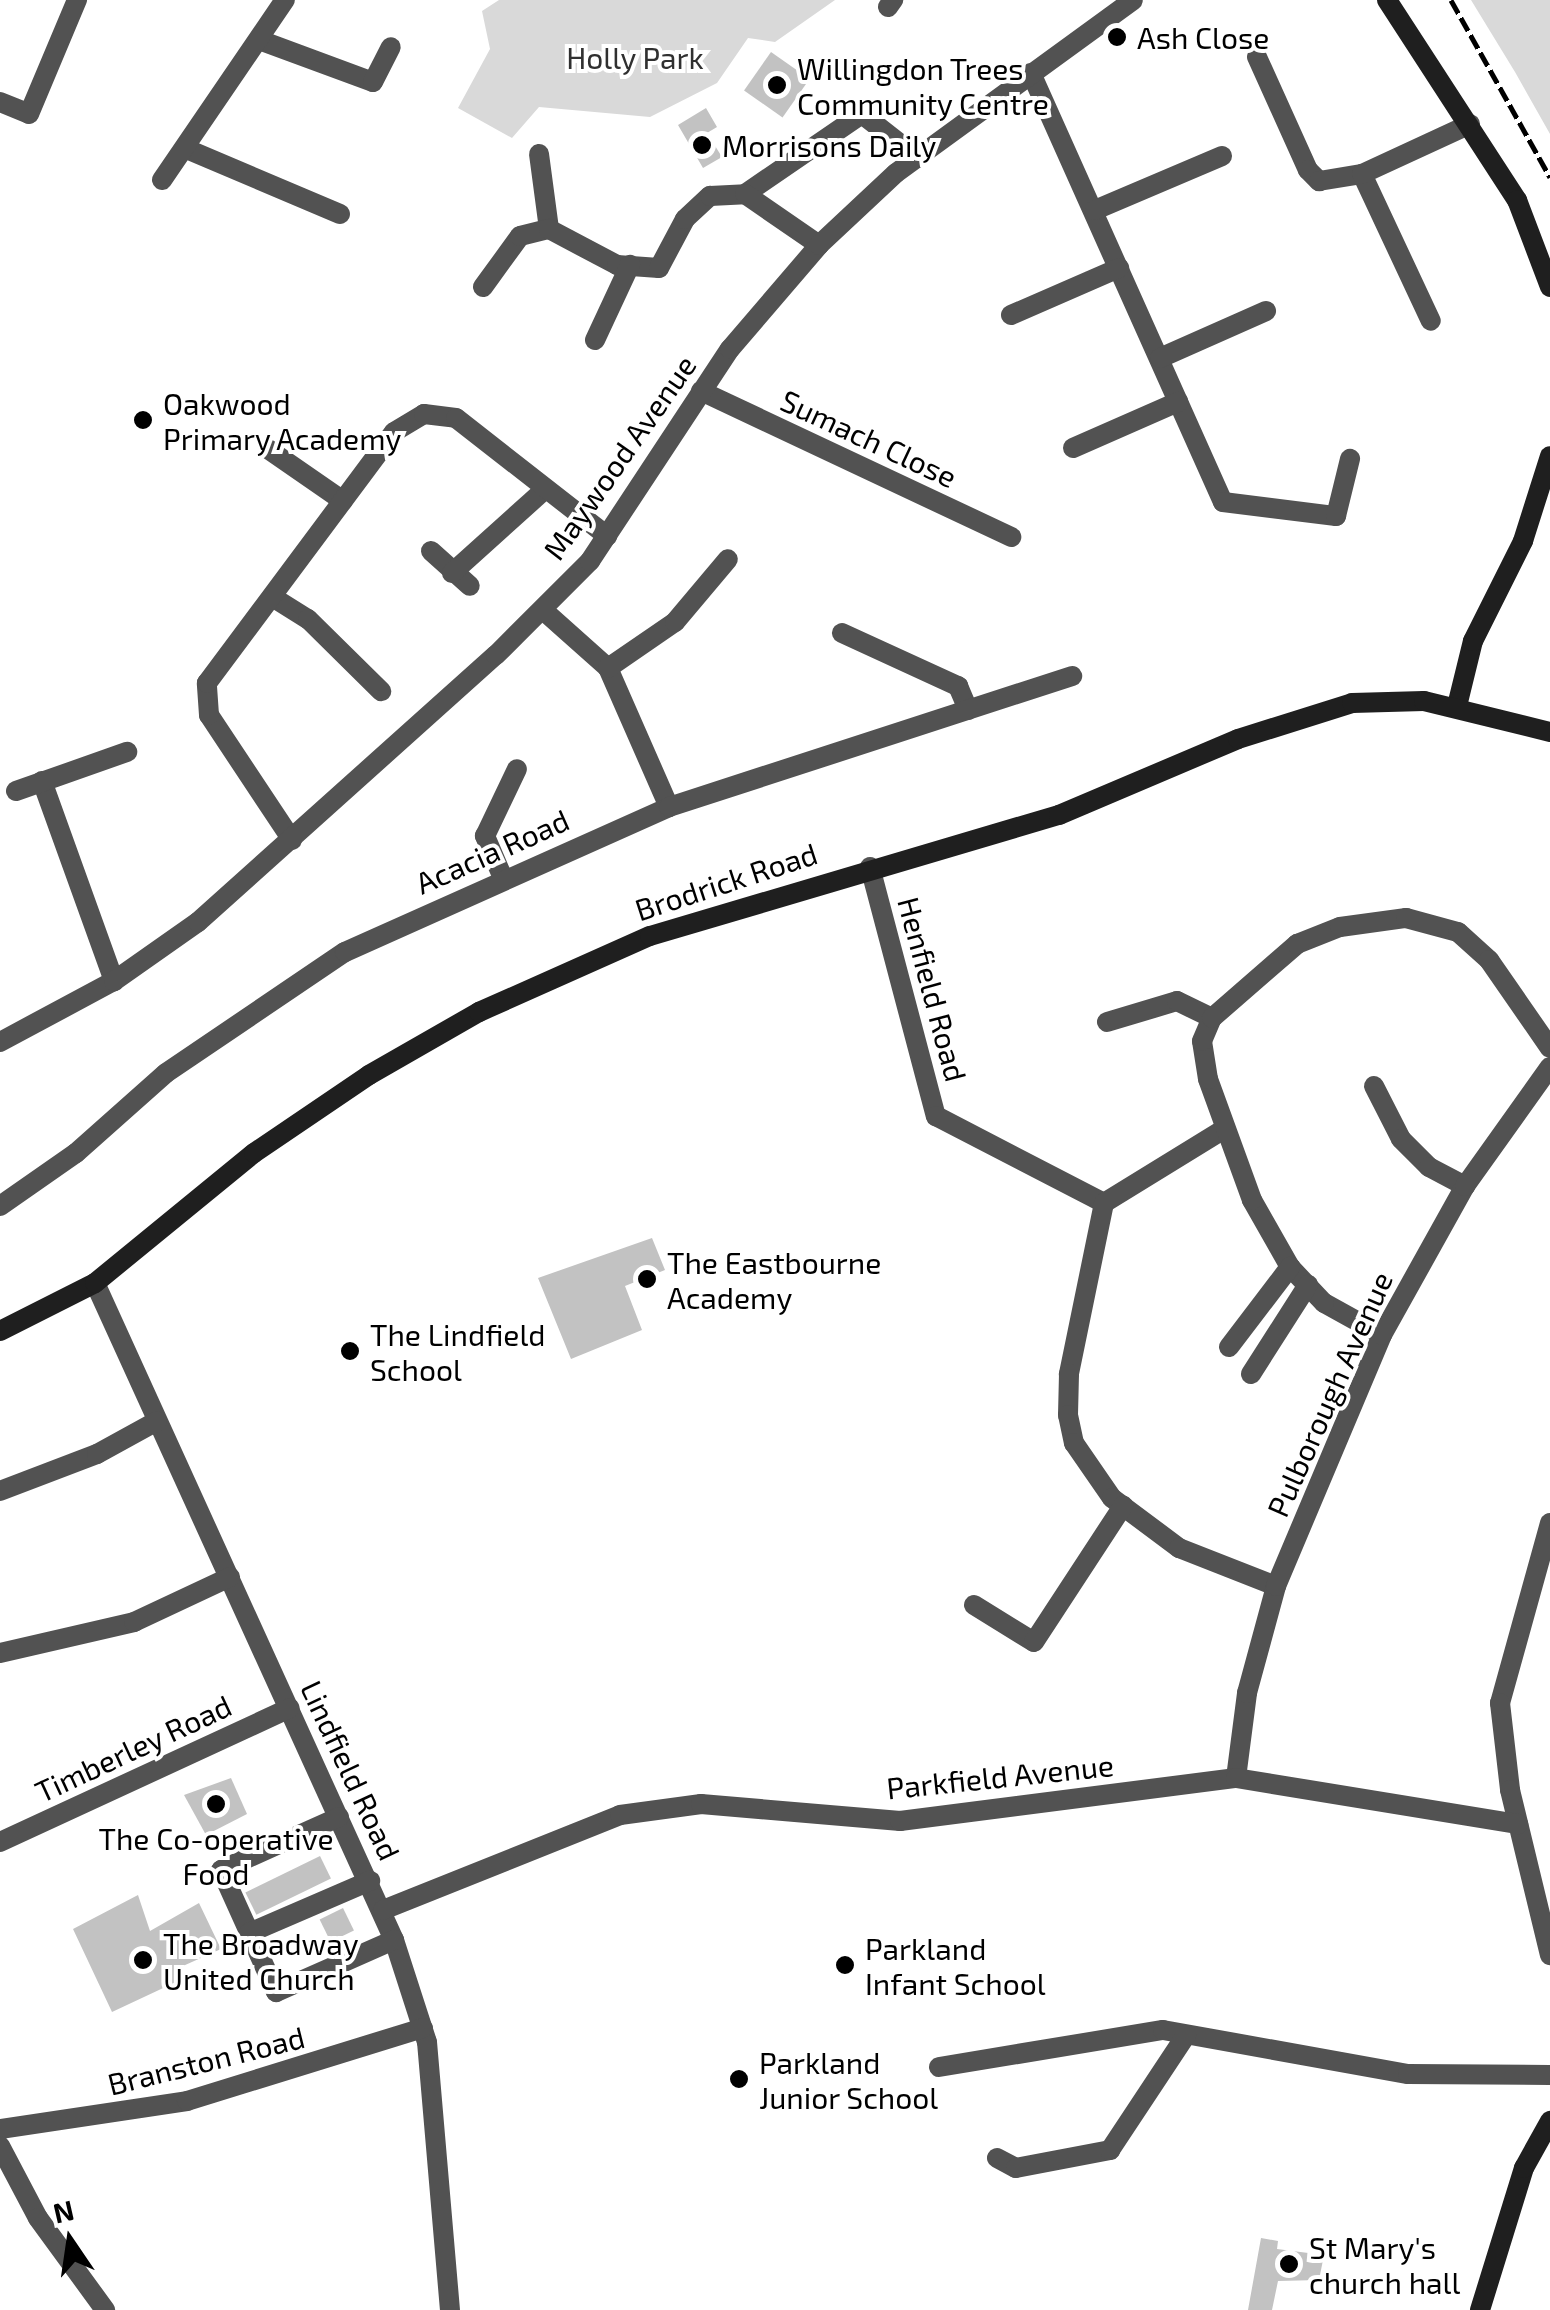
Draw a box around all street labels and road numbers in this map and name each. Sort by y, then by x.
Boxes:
street label: Maywood Avenue [535,348,703,566]
street label: Sumach Close [775,382,963,494]
street label: Acacia Road [410,801,574,901]
street label: Brodrick Road [630,835,822,927]
street label: Henfield Road [891,893,975,1085]
street label: Pulborough Avenue [1259,1266,1399,1522]
street label: Lindfield Road [294,1675,408,1865]
street label: Timberley Road [29,1687,237,1809]
street label: Parkfield Avenue [884,1746,1116,1806]
street label: Branston Road [104,2018,308,2102]

